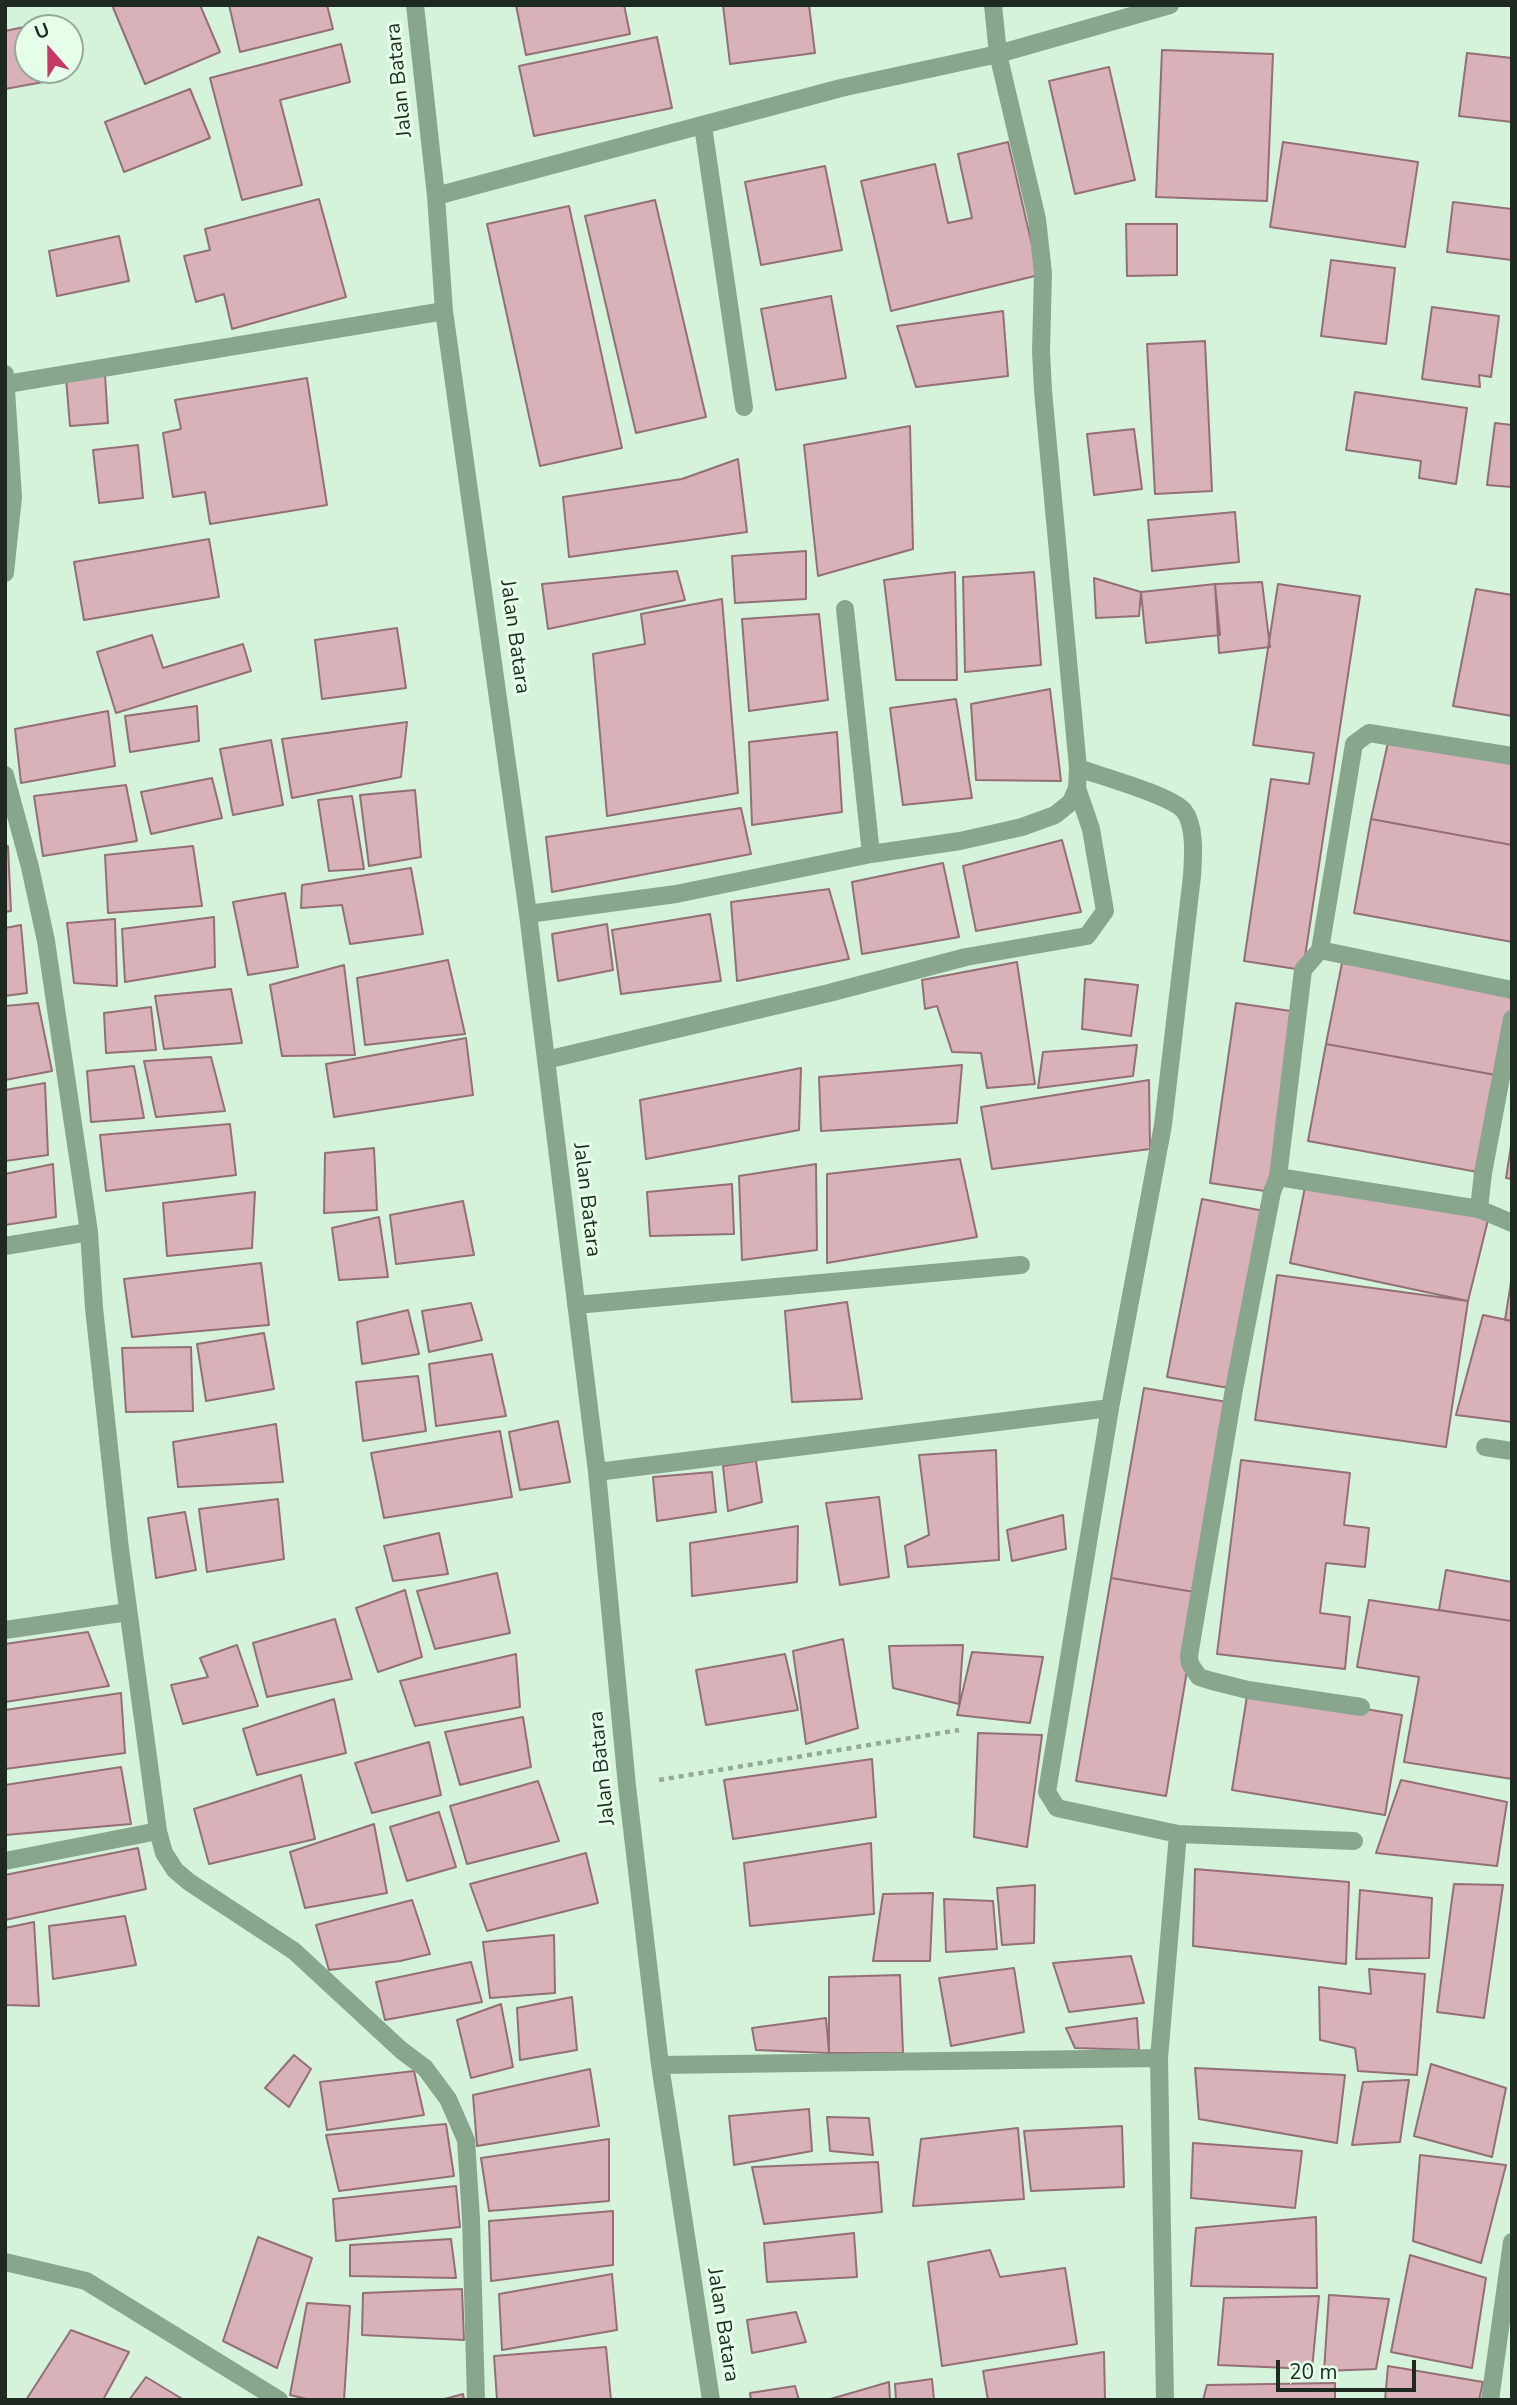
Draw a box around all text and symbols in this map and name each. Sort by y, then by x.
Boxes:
north arrow [14,14,84,84]
text: U [31,17,53,46]
street label: Jalan Batara [381,22,419,138]
street label: Jalan Batara [494,578,534,696]
street label: Jalan Batara [566,1141,606,1259]
street label: Jalan Batara [584,1710,622,1826]
street label: Jalan Batara [701,2266,743,2384]
scale bar [1279,2346,1419,2390]
text: 20 m [1289,2358,1338,2386]

